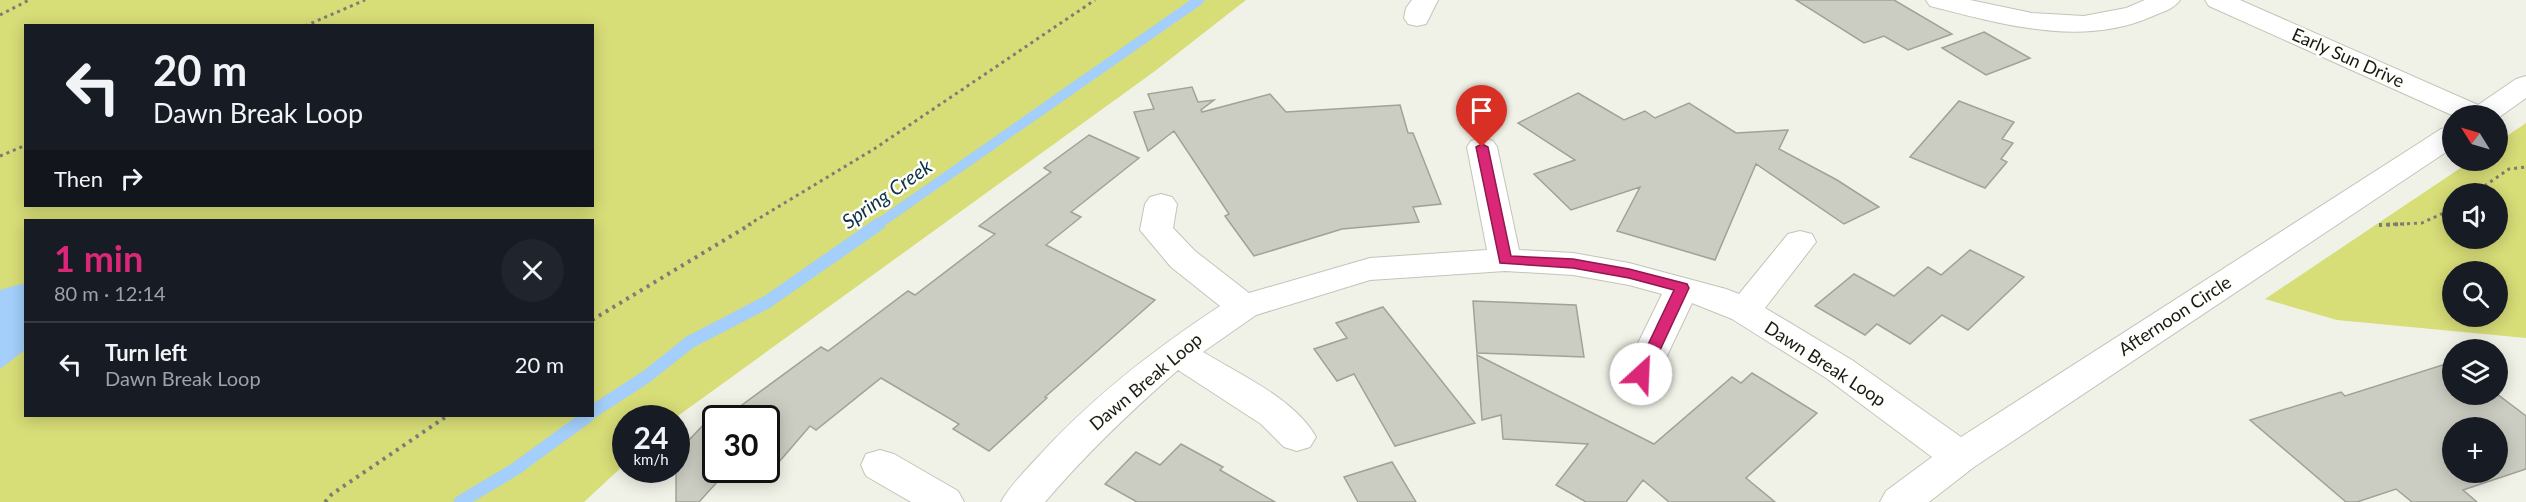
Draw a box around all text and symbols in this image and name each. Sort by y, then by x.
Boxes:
street label: Early Sun Drive [2289,22,2408,92]
text: 20 m [153,45,247,95]
icon: left [54,48,132,126]
pin [1456,85,1507,147]
icon: arrive [1465,94,1498,127]
text: Dawn Break Loop [153,96,363,129]
north arrow [2442,105,2508,171]
map controls [2442,105,2508,483]
water label: Spring Creek [837,153,936,233]
icon: right [115,162,148,195]
text: Then [54,165,103,192]
button: sound [2442,183,2508,249]
text: 1 min [54,236,143,280]
button: close [501,239,564,302]
button: search [2442,261,2508,327]
street label: Afternoon Circle [2114,271,2235,360]
text: 80 m · 12:14 [54,281,166,305]
street label: Dawn Break Loop [1761,316,1890,411]
street label: Dawn Break Loop [1085,328,1206,435]
text: Turn left [105,339,187,366]
button: layers [2442,339,2508,405]
position arrow [1609,342,1673,406]
icon: left [54,348,87,381]
text: 20 m [515,351,564,378]
text: Dawn Break Loop [105,366,261,390]
speed limit sign: 30 [702,405,780,483]
button: + [2442,417,2508,483]
text: 24 [634,419,668,455]
text: km/h [633,450,669,468]

